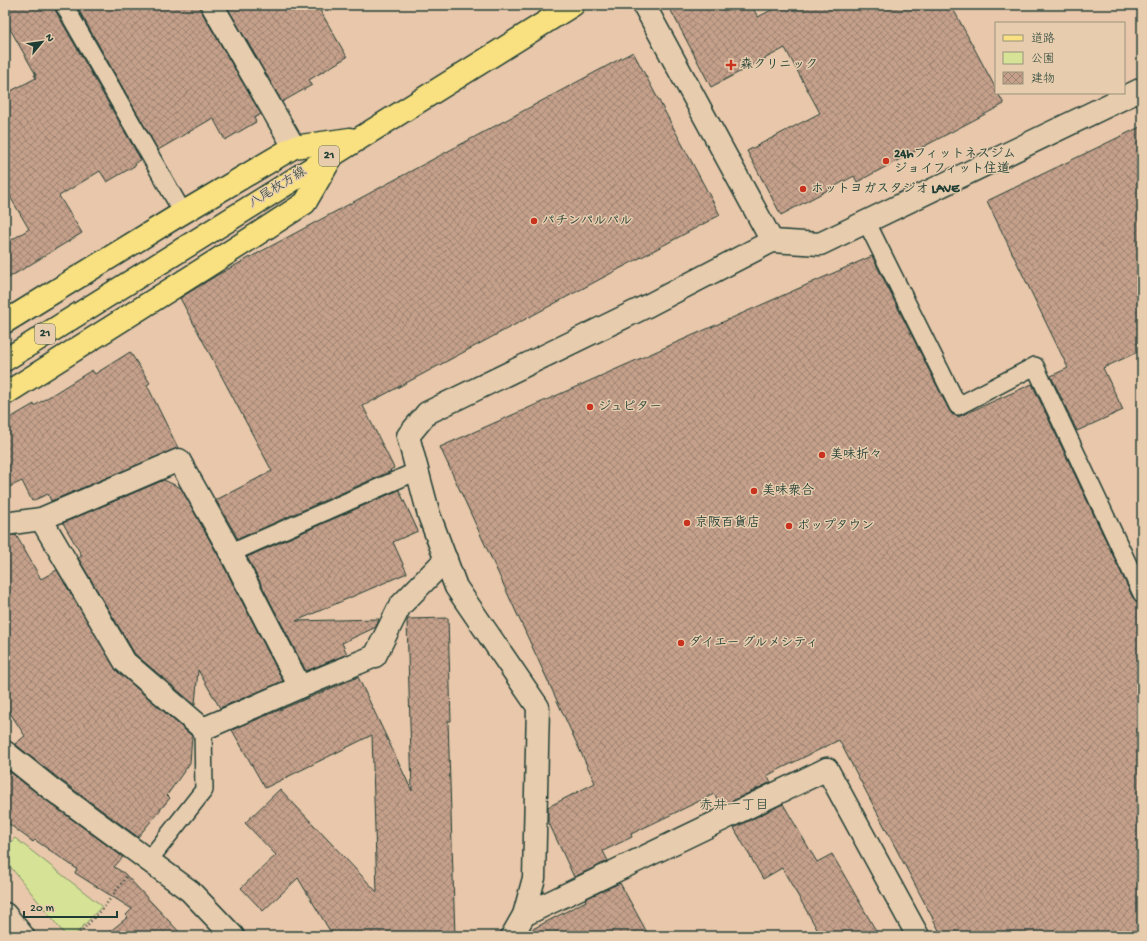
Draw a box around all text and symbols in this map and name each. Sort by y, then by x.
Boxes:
north arrow [22,22,62,62]
legend [995,22,1125,94]
text: N [42,32,56,44]
text: 道路 [1031,32,1055,47]
text: 公園 [1031,52,1055,67]
place label: 森クリニック [740,57,818,73]
marker: 森クリニック [725,59,737,71]
text: 建物 [1031,72,1055,87]
road number: 21 [319,146,339,166]
place label: 24hフィットネスジム ジョイフィット住道 [894,147,1016,177]
marker: 24hフィットネスジム ジョイフィット住道 [881,156,891,166]
street label: 八尾枚方線 [246,163,310,212]
place label: ホットヨガスタジオ LAVE [811,182,960,197]
marker: ホットヨガスタジオ LAVE [798,184,808,194]
place label: パチンパルパル [542,214,632,229]
marker: パチンパルパル [529,216,539,226]
road number: 21 [35,324,55,344]
place label: ジュピター [598,400,662,415]
marker: ジュピター [585,402,595,412]
place label: 美味折々 [830,447,882,463]
marker: 美味折々 [817,450,827,460]
place label: 美味衆合 [762,483,814,499]
marker: 美味衆合 [749,486,759,496]
place label: 京阪百貨店 [695,515,760,531]
marker: 京阪百貨店 [682,518,692,528]
place label: ポップタウン [797,518,874,534]
marker: ポップタウン [784,521,794,531]
place label: ダイエー グルメシティ [689,635,819,651]
marker: ダイエー グルメシティ [676,638,686,648]
district label: 赤井一丁目 [699,798,769,815]
scale bar [24,893,117,919]
text: 20 m [30,902,55,916]

